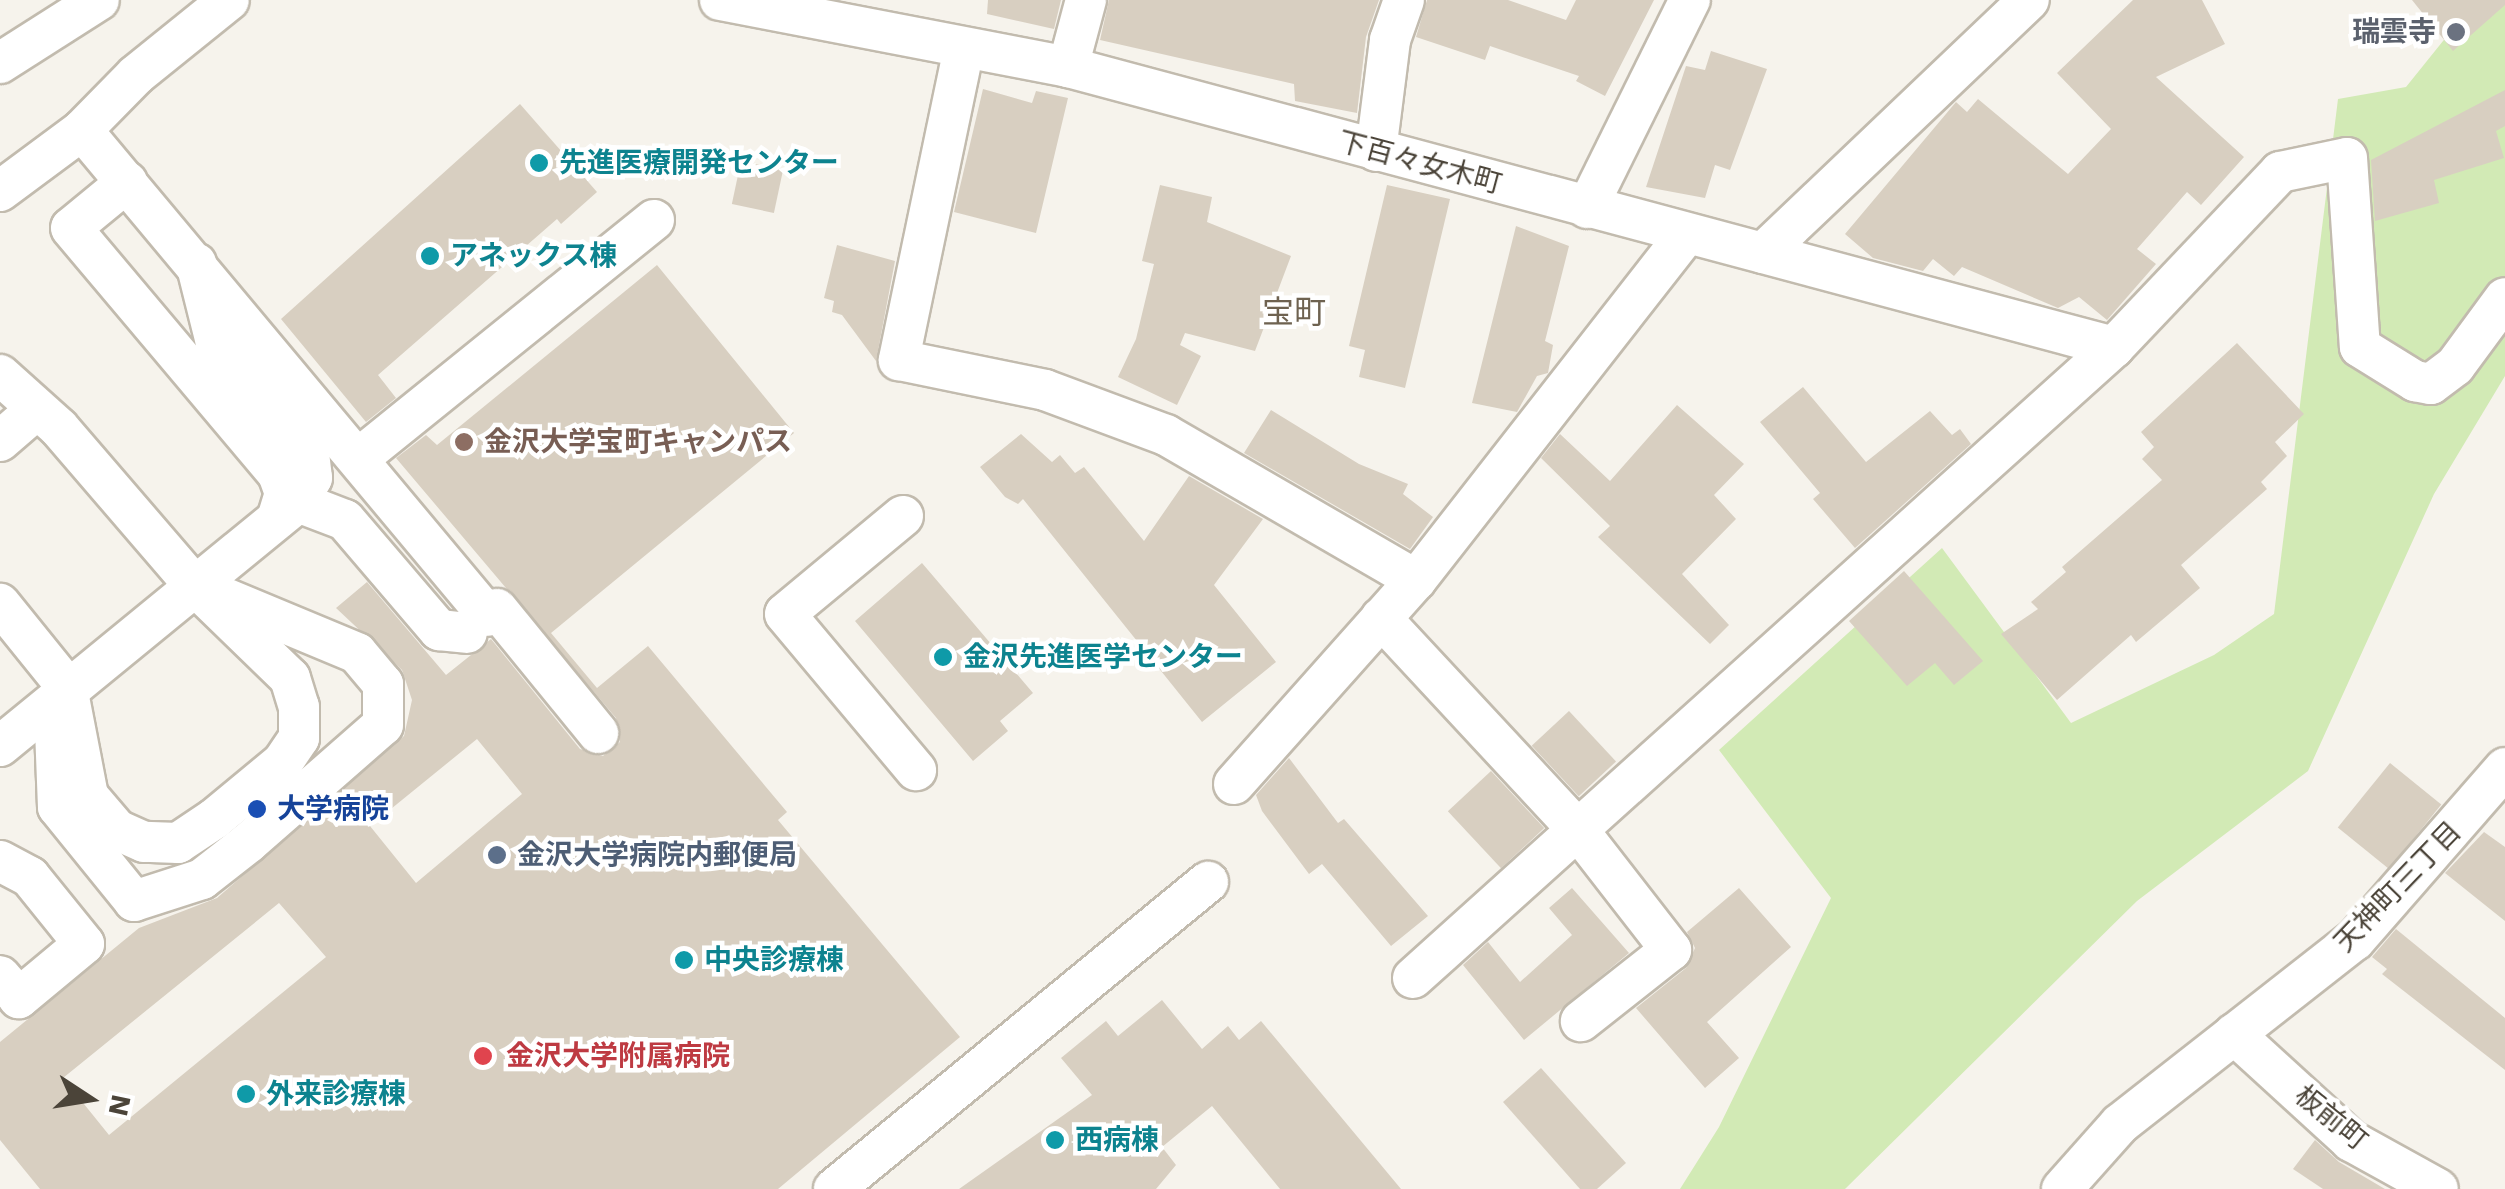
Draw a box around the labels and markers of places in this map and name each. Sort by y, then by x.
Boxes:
place label: 瑞雲寺 [2352,15,2436,49]
marker: 瑞雲寺 [2445,21,2467,43]
place label: 先進医療開発センター [559,146,839,180]
marker: 先進医療開発センター [528,152,550,174]
place label: アネックス棟 [450,239,618,273]
marker: アネックス棟 [419,245,441,267]
place label: 金沢大学宝町キャンパス [484,425,792,459]
marker: 金沢大学宝町キャンパス [453,431,475,453]
place label: 金沢先進医学センター [963,640,1243,674]
marker: 金沢先進医学センター [932,646,954,668]
place label: 大学病院 [277,792,389,826]
marker: 大学病院 [246,798,268,820]
place label: 金沢大学病院内郵便局 [517,838,797,872]
marker: 金沢大学病院内郵便局 [486,844,508,866]
place label: 中央診療棟 [704,943,844,977]
marker: 中央診療棟 [673,949,695,971]
place label: 金沢大学附属病院 [506,1039,730,1073]
marker: 金沢大学附属病院 [470,1043,496,1069]
place label: 外来診療棟 [266,1077,406,1111]
marker: 外来診療棟 [235,1083,257,1105]
place label: 西病棟 [1075,1123,1159,1157]
marker: 西病棟 [1044,1129,1066,1151]

